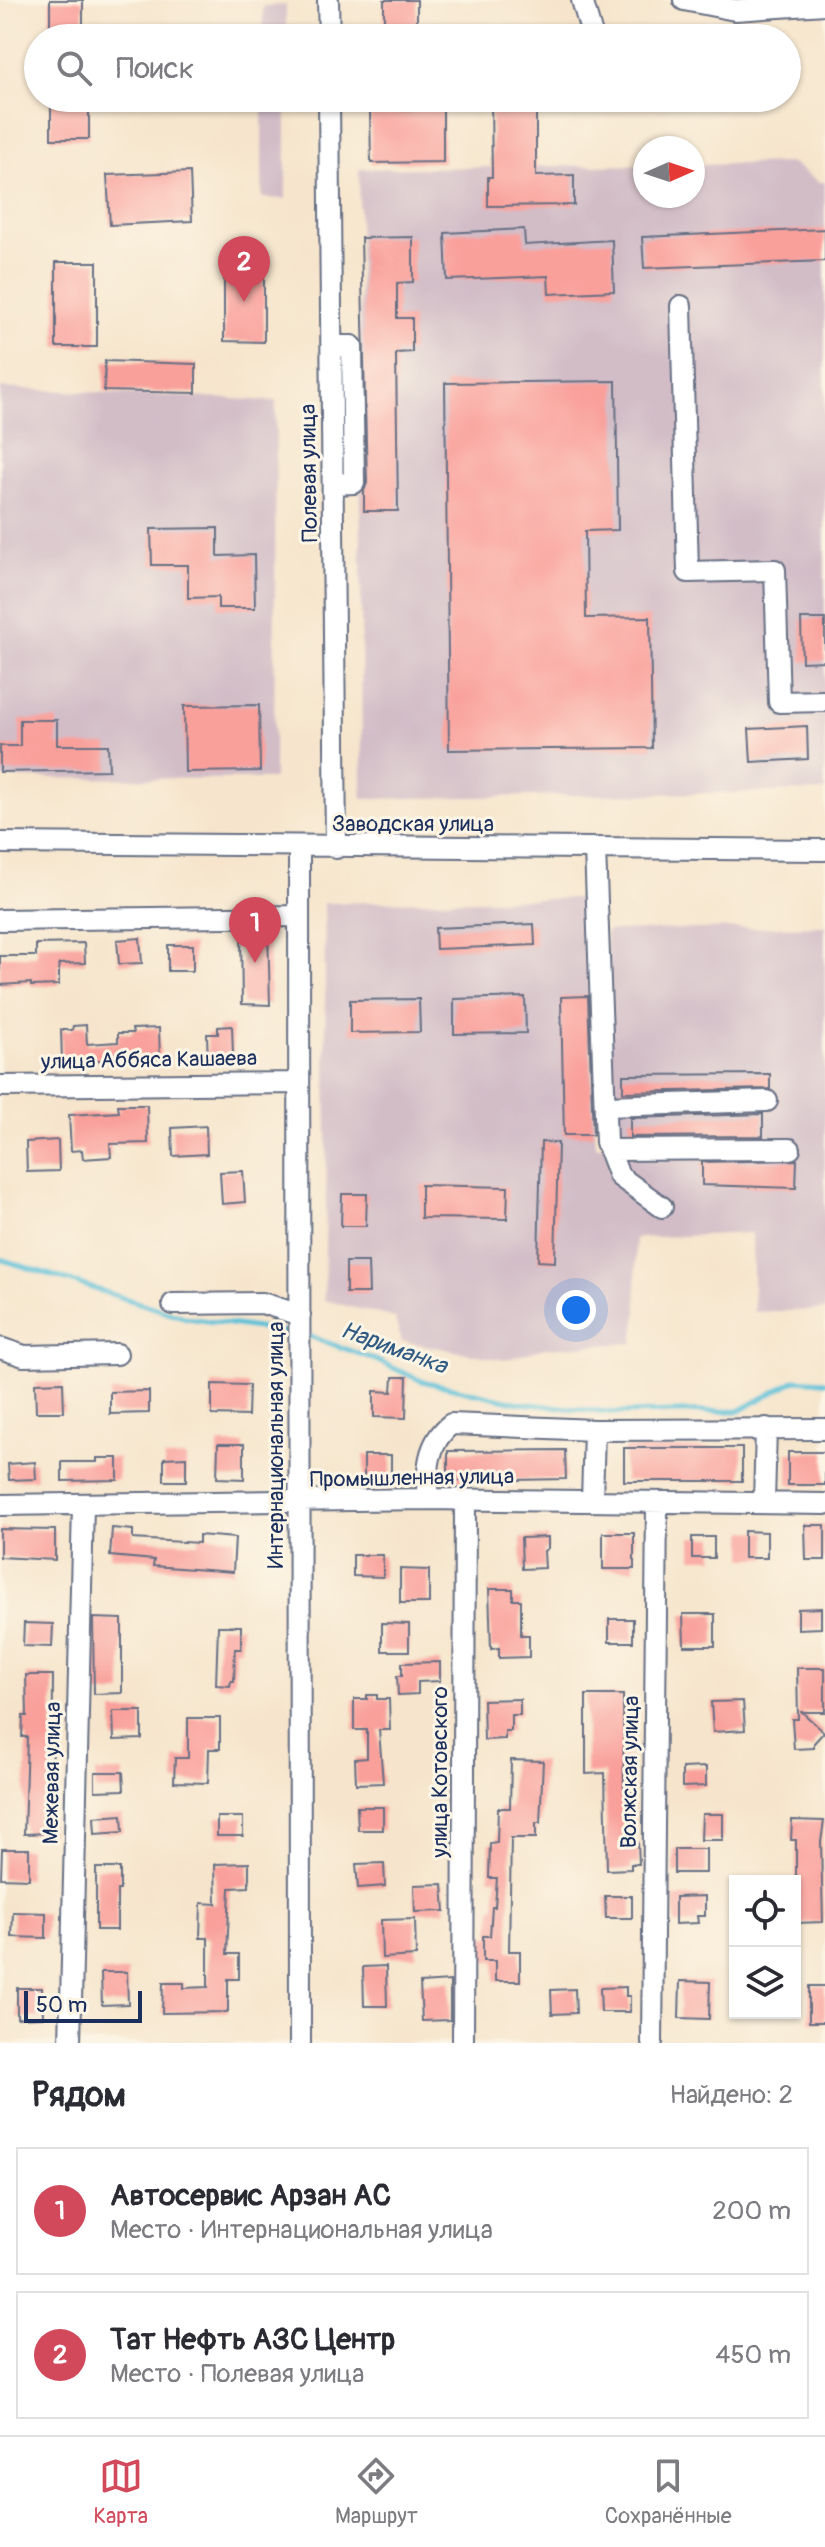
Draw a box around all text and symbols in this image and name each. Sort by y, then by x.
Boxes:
search box [24,24,801,112]
icon: search [52,46,96,90]
text: Поиск [116,50,194,87]
north arrow [633,136,705,208]
pin: 2 [218,236,270,302]
street label: Полевая улица [294,404,324,542]
street label: Заводская улица [332,810,494,838]
pin: 1 [229,897,281,963]
street label: улица Аббяса Кашаева [40,1044,257,1076]
your location [556,1290,596,1330]
water label: Нариманка [337,1315,453,1381]
street label: Интернациональная улица [262,1321,290,1569]
street label: Промышленная улица [310,1462,514,1494]
street label: улица Котовского [426,1686,454,1859]
street label: Волжская улица [615,1695,645,1849]
street label: Межевая улица [37,1701,67,1845]
map controls [729,1875,801,2019]
button: locate [729,1875,801,1947]
button: layers [729,1947,801,2019]
scale bar [24,1987,142,2023]
text: 50 m [36,1991,87,2019]
text: Рядом [32,2074,126,2117]
text: Найдено: 2 [669,2079,793,2111]
text: Автосервис Арзан АС [110,2177,391,2214]
text: 1 [55,2195,65,2227]
text: 200 m [712,2195,791,2227]
text: Место · Интернациональная улица [110,2214,493,2246]
text: Тат Нефть АЗС Центр [110,2321,395,2358]
text: 2 [53,2339,67,2371]
text: 450 m [715,2339,791,2371]
text: Место · Полевая улица [110,2358,364,2390]
tab: Карта [93,2454,148,2530]
tab: Маршрут [335,2454,418,2530]
tab: Сохранённые [605,2454,732,2530]

